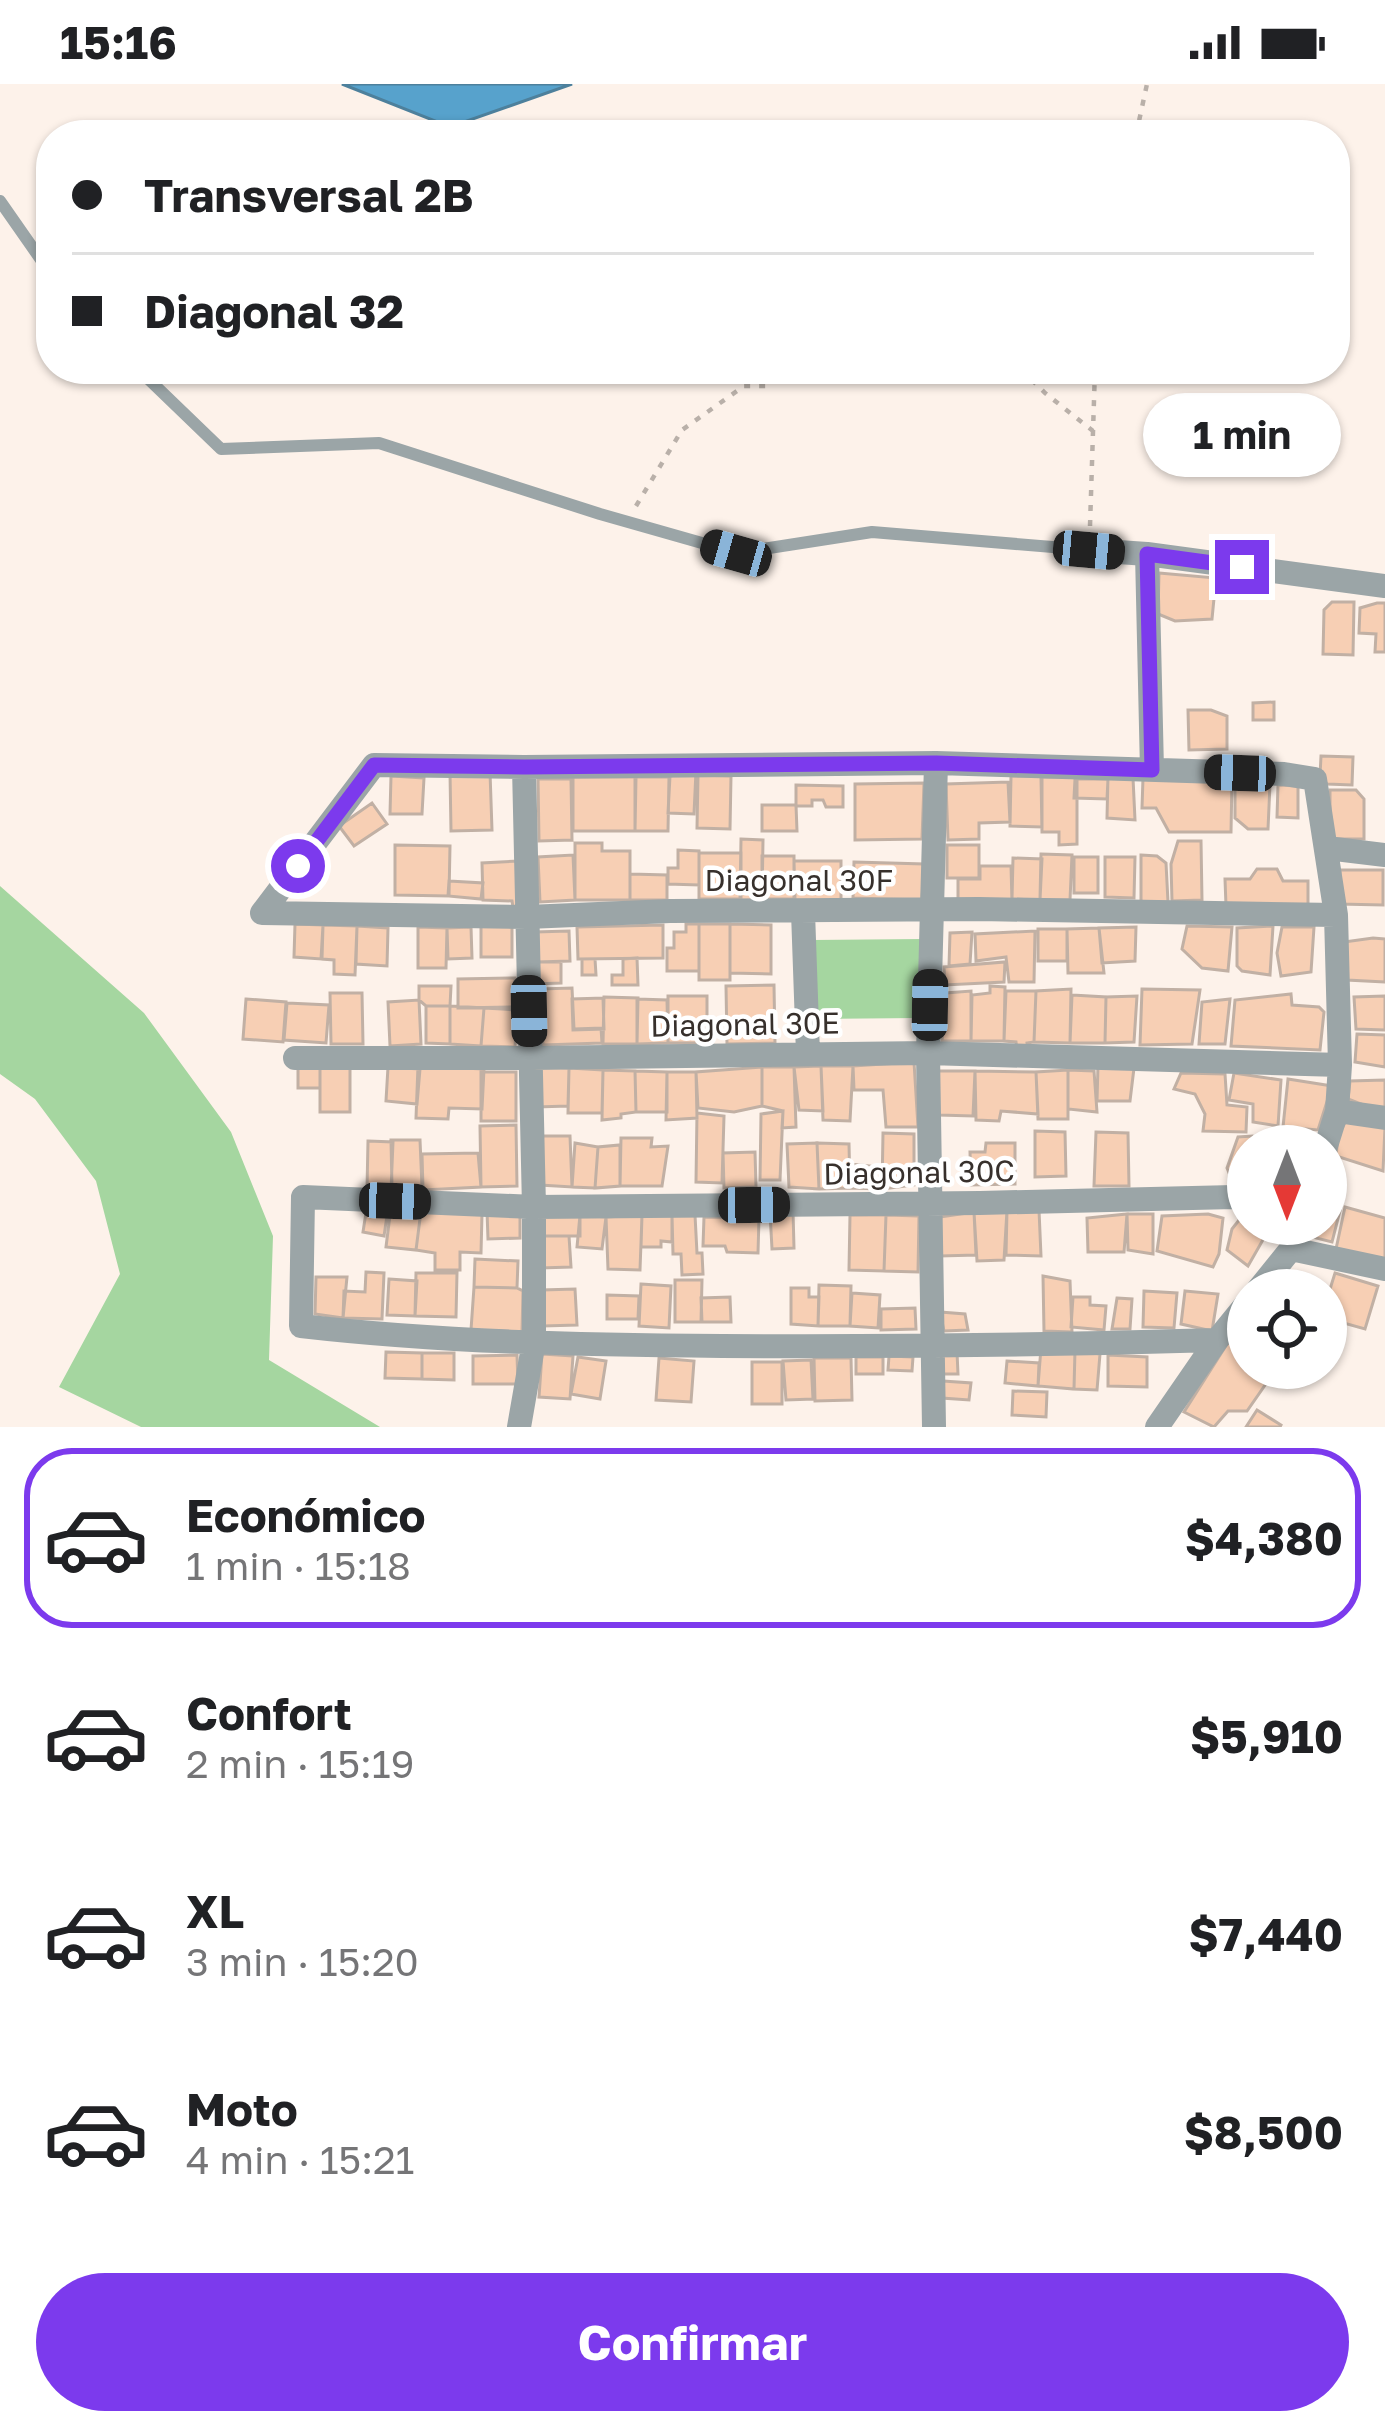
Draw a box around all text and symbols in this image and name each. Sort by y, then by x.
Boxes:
text: 15:16 [60,15,177,69]
text: Transversal 2B [144,168,473,222]
text: Diagonal 32 [144,284,404,338]
callout: 1 min [1143,393,1341,477]
text: 1 min [1193,411,1291,458]
car [696,526,776,580]
car [1052,529,1126,571]
route end [1215,540,1269,594]
car [1203,754,1277,792]
route start [271,839,325,893]
street label: Diagonal 30F [705,862,893,898]
car [911,969,949,1041]
car [510,975,548,1047]
street label: Diagonal 30E [650,1004,840,1044]
north arrow [1227,1125,1347,1245]
map controls [1227,1125,1347,1389]
street label: Diagonal 30C [823,1152,1015,1192]
car [358,1182,432,1220]
car [718,1186,790,1224]
button: locate [1227,1269,1347,1389]
icon: car [42,1484,150,1592]
text: Económico [186,1488,426,1542]
text: $4,380 [1185,1511,1343,1565]
text: 1 min · 15:18 [186,1542,411,1589]
icon: car [42,1682,150,1790]
text: Confort [186,1686,352,1740]
text: $5,910 [1190,1709,1343,1763]
text: 2 min · 15:19 [186,1740,414,1787]
icon: car [42,1880,150,1988]
text: XL [186,1884,244,1938]
text: $7,440 [1188,1907,1343,1961]
text: 3 min · 15:20 [186,1938,419,1985]
icon: car [42,2078,150,2186]
text: Moto [186,2082,298,2136]
text: $8,500 [1184,2105,1343,2159]
text: 4 min · 15:21 [186,2136,414,2183]
button: Confirmar [36,2273,1349,2411]

